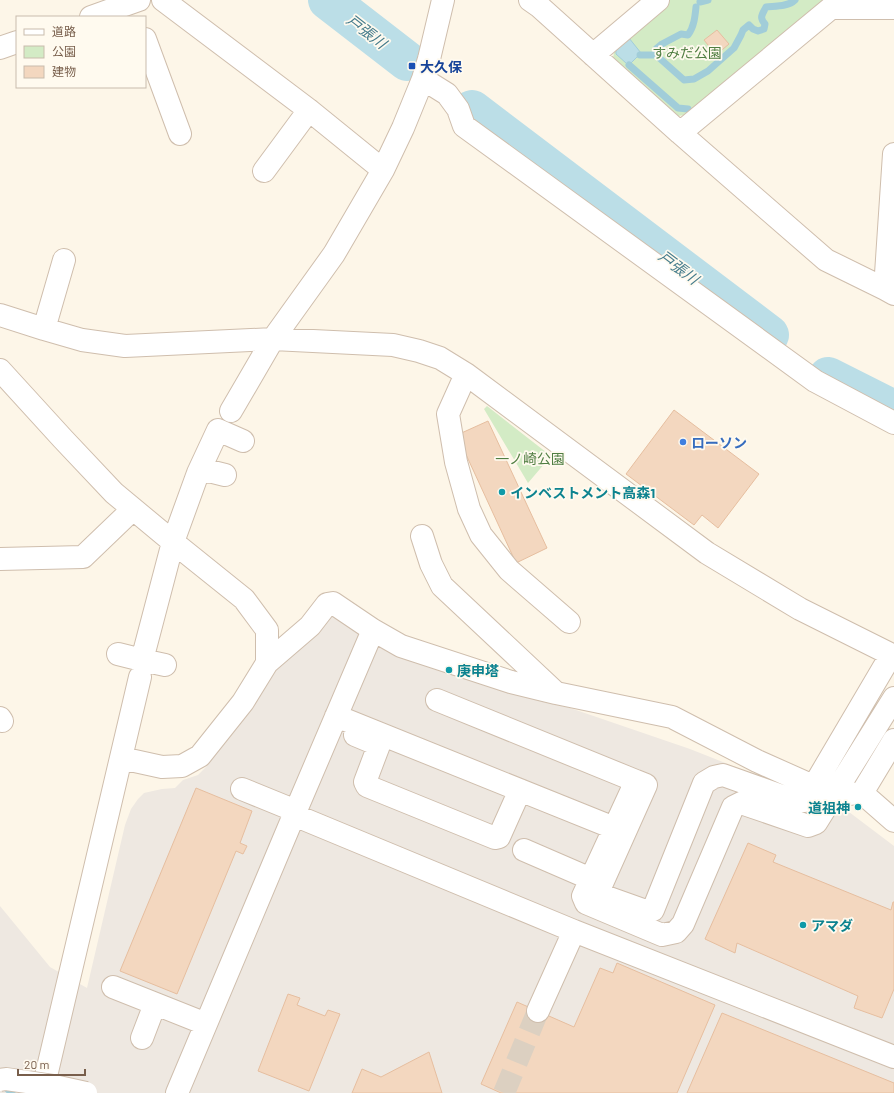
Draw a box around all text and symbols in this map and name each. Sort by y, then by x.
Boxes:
water label: 戸張川 [344,10,392,53]
legend [16,16,146,88]
text: 道路 [52,24,76,38]
text: 公園 [52,44,76,58]
park label: すみだ公園 [652,44,722,61]
place label: 大久保 [420,58,462,75]
marker: 大久保 [407,61,417,71]
text: 建物 [52,64,76,78]
water label: 戸張川 [656,246,704,289]
place label: ローソン [691,434,747,451]
marker: ローソン [678,437,688,447]
park label: 一ノ崎公園 [495,450,565,467]
place label: インベストメント高森1 [510,484,655,501]
marker: インベストメント高森1 [497,487,507,497]
place label: 庚申塔 [457,662,499,679]
marker: 庚申塔 [444,665,454,675]
place label: 道祖神 [808,799,850,816]
marker: 道祖神 [853,802,863,812]
place label: アマダ [811,917,853,934]
marker: アマダ [798,920,808,930]
scale bar [18,1051,85,1077]
text: 20 m [24,1057,50,1071]

